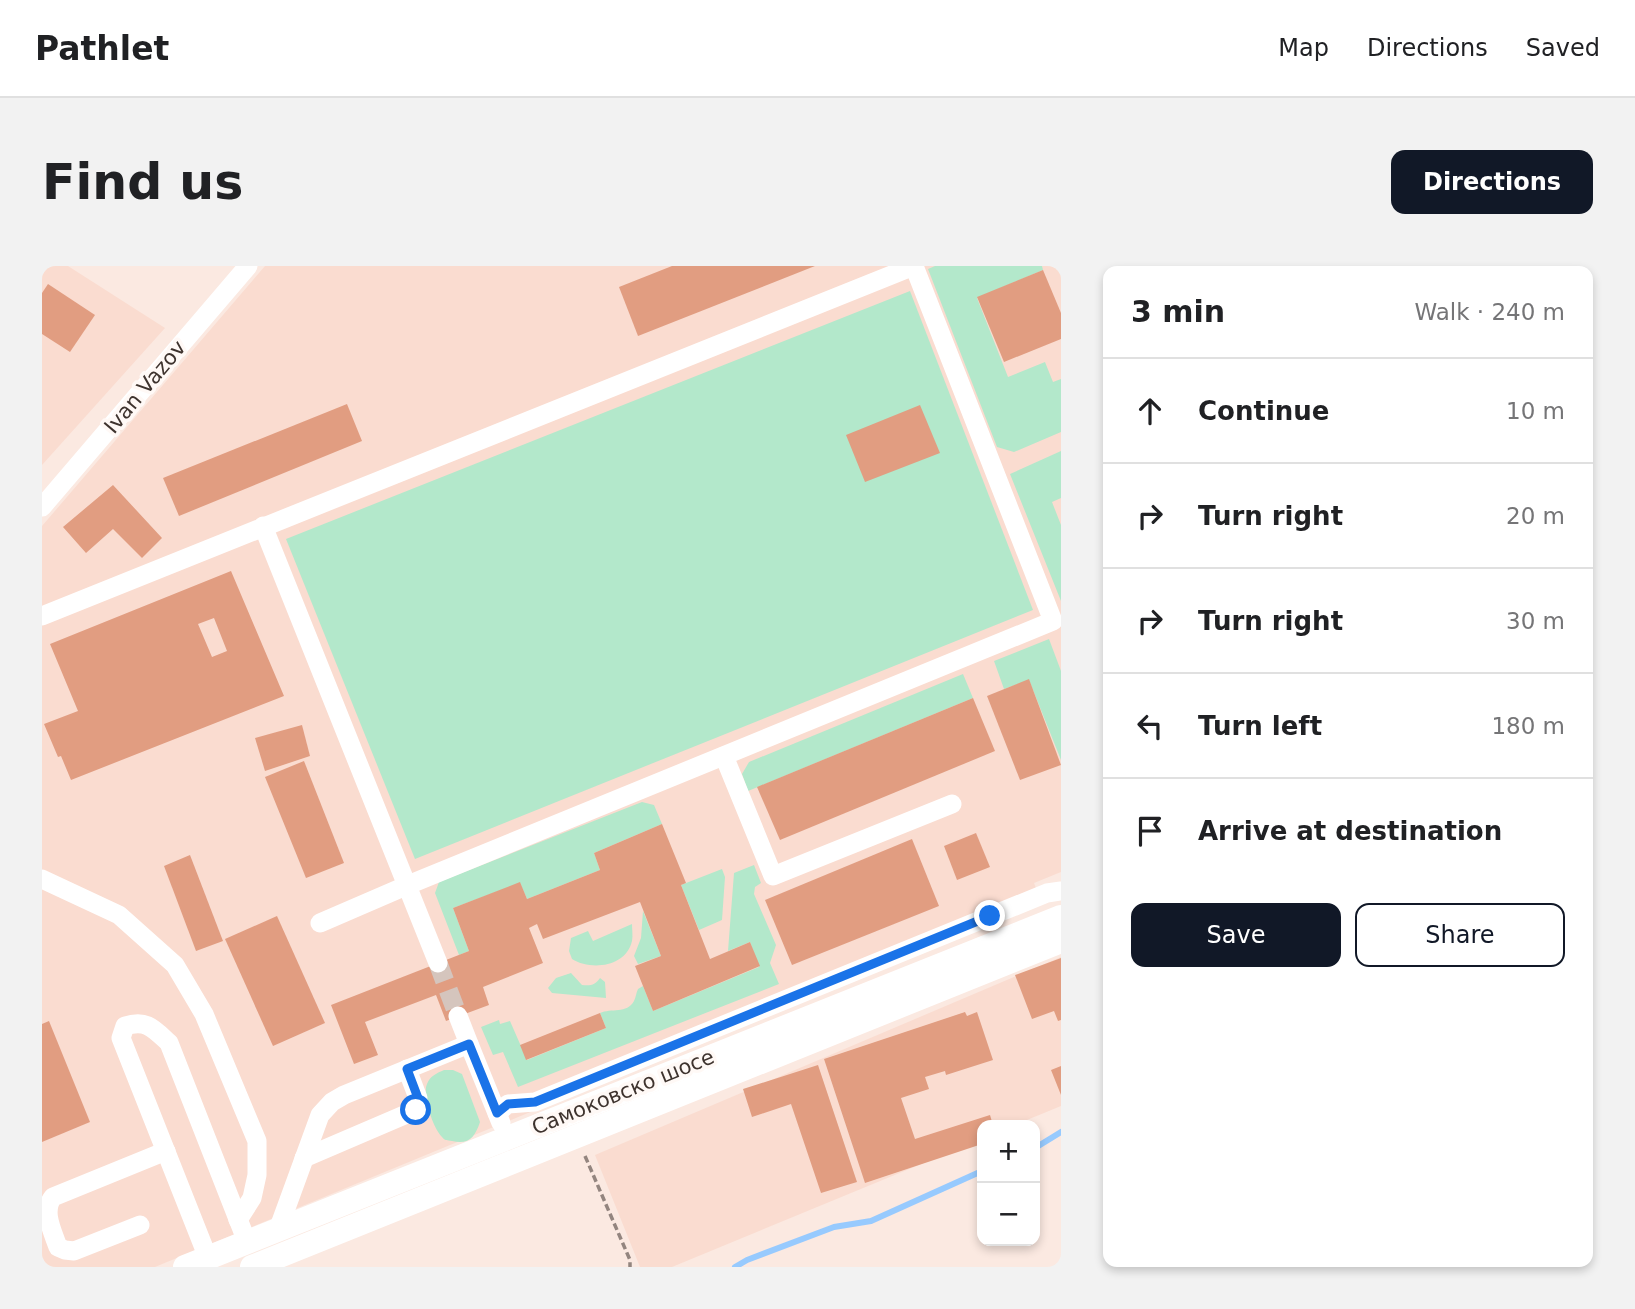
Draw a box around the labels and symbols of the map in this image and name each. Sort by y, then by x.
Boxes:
street label: Ivan Vazov [99,336,191,438]
route end [974,900,1005,931]
street label: Самоковско шосе [528,1044,718,1140]
route start [400,1094,431,1125]

